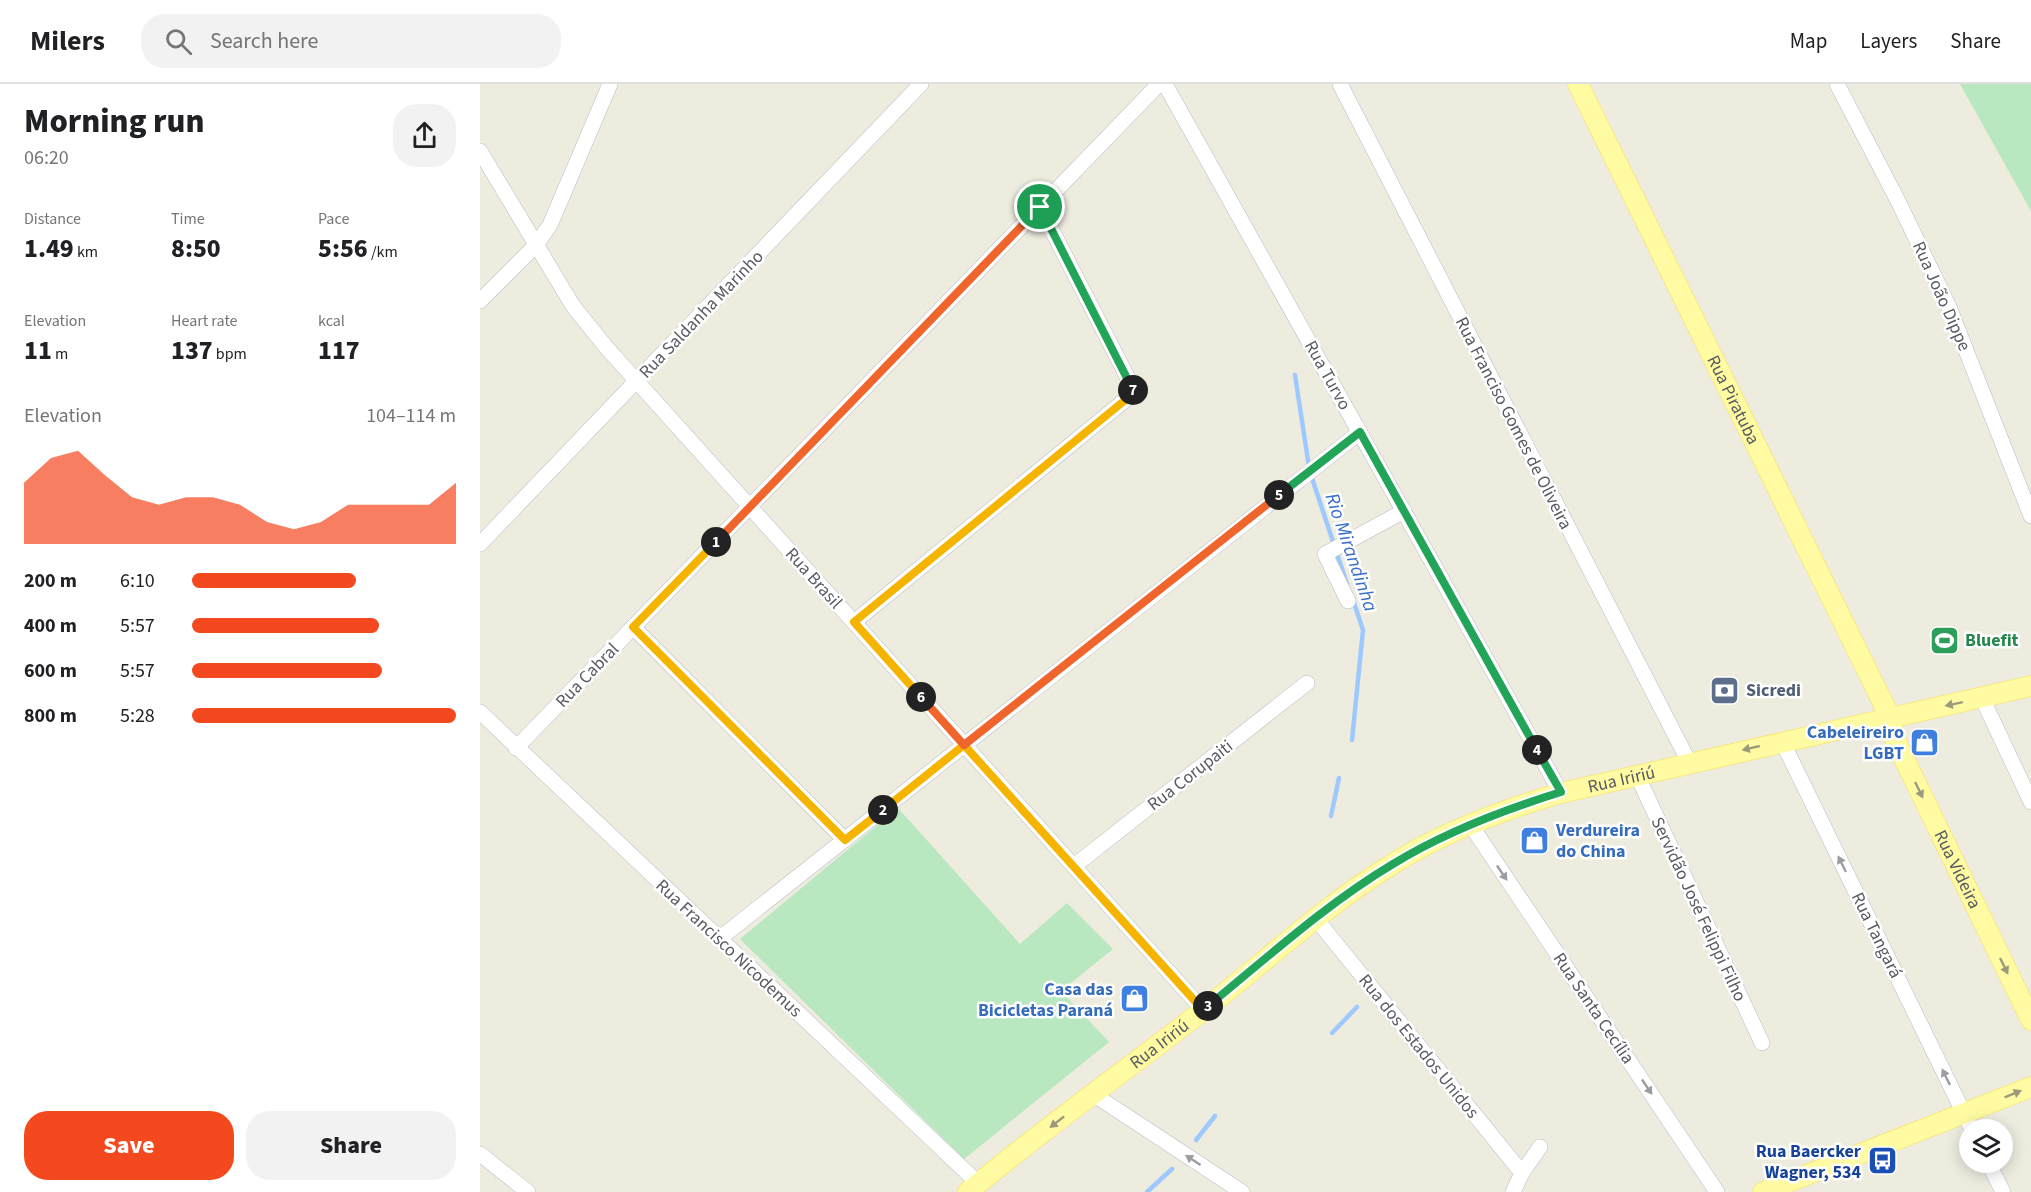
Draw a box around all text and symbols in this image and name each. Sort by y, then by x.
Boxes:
search box [141,14,561,68]
text: Milers [30,21,105,61]
icon: search [162,25,195,58]
text: Search here [210,25,318,57]
text: Map [1790,26,1827,56]
text: Layers [1860,26,1917,56]
text: Share [1950,26,2001,56]
text: Morning run [24,98,204,145]
button: share [393,104,456,167]
text: 06:20 [24,144,69,172]
pin [1014,181,1065,232]
icon: arrive [1023,190,1056,223]
text: Distance [24,208,81,230]
text: Time [171,208,205,230]
text: Pace [318,208,349,230]
text: 1.49 [24,230,74,267]
text: 8:50 [171,230,221,267]
text: 5:56 [318,230,368,267]
street label: Rua João Dippe [1906,237,1977,355]
text: km [74,241,98,263]
text: /km [368,241,398,263]
street label: Rua Saldanha Marinho [633,245,769,384]
text: Elevation [24,310,86,332]
text: Heart rate [171,310,238,332]
text: kcal [318,310,345,332]
street label: Rua Franciso Gomes de Oliveira [1449,313,1578,534]
text: 11 [24,332,52,369]
text: 137 [171,332,213,369]
text: 117 [318,332,360,369]
street label: Rua Turvo [1298,336,1357,415]
text: m [52,343,68,365]
text: bpm [213,343,247,365]
street label: Rua Piratuba [1701,351,1766,449]
pin: 7 [1118,375,1148,405]
text: 7 [1129,379,1137,401]
text: Elevation [24,402,102,430]
text: 104–114 m [366,402,456,430]
pin: 5 [1264,480,1294,510]
text: 5 [1275,484,1283,506]
water label: Rio Mirandinha [1318,489,1385,616]
pin: 1 [701,527,731,557]
text: 1 [712,531,720,553]
street label: Rua Brasil [779,542,848,614]
text: 200 m [24,567,77,595]
text: 6:10 [120,567,155,595]
text: 400 m [24,612,77,640]
text: 5:57 [120,612,155,640]
sports icon: Bluefit [1928,624,1960,656]
place label: Bluefit [1965,628,2019,653]
street label: Rua Cabral [550,637,625,713]
text: 600 m [24,657,77,685]
text: 5:57 [120,657,155,685]
bank icon: Sicredi [1709,674,1741,706]
place label: Sicredi [1746,678,1801,703]
pin: 6 [906,682,936,712]
text: 6 [917,686,925,708]
one-way arrow [1944,700,1963,709]
text: 800 m [24,702,77,730]
text: 5:28 [120,702,155,730]
place label: Cabeleireiro LGBT [1807,720,1904,766]
shop icon: Cabeleireiro LGBT [1909,726,1941,758]
street label: Rua Corupaiti [1142,734,1238,817]
pin: 4 [1522,735,1552,765]
text: 4 [1533,739,1541,761]
one-way arrow [1742,744,1760,754]
street label: Rua Iririú [1585,760,1658,800]
one-way arrow [1915,782,1924,799]
pin: 2 [868,795,898,825]
text: 2 [879,799,887,821]
street label: Servidão José Felippi Filho [1645,813,1752,1006]
place label: Verdureira do China [1555,818,1640,864]
shop icon: Verdureira do China [1519,824,1551,856]
street label: Rua Videira [1928,826,1987,913]
one-way arrow [1838,855,1848,873]
one-way arrow [1497,864,1508,881]
street label: Rua Francisco Nicodemus [650,874,807,1023]
street label: Rua Tangará [1845,888,1908,982]
street label: Rua Santa Cecília [1547,948,1640,1069]
one-way arrow [2000,957,2009,974]
street label: Rua dos Estados Unidos [1353,969,1485,1124]
place label: Casa das Bicicletas Paraná [978,977,1113,1023]
shop icon: Casa das Bicicletas Paraná [1118,983,1150,1015]
pin: 3 [1193,991,1223,1021]
text: 3 [1204,995,1212,1017]
street label: Rua Iririú [1125,1014,1195,1075]
one-way arrow [1942,1068,1952,1086]
one-way arrow [1641,1078,1652,1095]
one-way arrow [2004,1089,2022,1098]
button: Save [24,1111,234,1180]
button: Share [246,1111,456,1180]
one-way arrow [1049,1116,1065,1129]
map controls [1959,1119,2013,1173]
button: layers [1959,1119,2013,1173]
place label: Rua Baercker Wagner, 534 [1756,1139,1862,1185]
bus stop icon: Rua Baercker Wagner, 534 [1866,1145,1898,1177]
one-way arrow [1185,1155,1201,1166]

